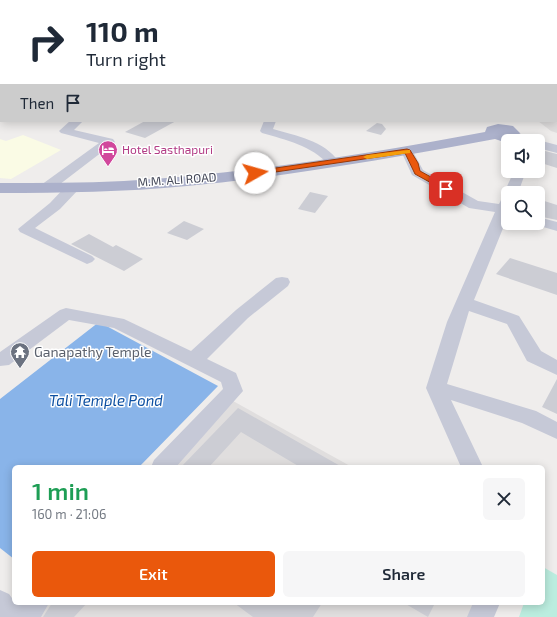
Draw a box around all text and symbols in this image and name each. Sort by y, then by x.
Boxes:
text: 110 m [86,14,159,48]
icon: right [20,16,72,68]
text: Turn right [86,48,166,70]
icon: arrive [62,92,84,114]
text: Then [20,94,54,112]
map controls [501,134,545,230]
button: sound [501,134,545,178]
hotel icon: Hotel Sasthapuri [97,139,119,167]
place label: Hotel Sasthapuri [122,142,213,156]
position arrow [234,152,276,194]
street label: M.M. ALI ROAD [137,169,217,189]
pin [429,172,463,206]
icon: arrive [435,178,457,200]
button: search [501,186,545,230]
temple icon: Ganapathy Temple [9,341,31,369]
place label: Ganapathy Temple [34,343,152,360]
water label: Tali Temple Pond [49,391,163,409]
text: 1 min [32,476,89,505]
button: close [483,478,525,520]
text: 160 m · 21:06 [32,506,106,522]
button: Exit [32,551,275,597]
button: Share [283,551,525,597]

